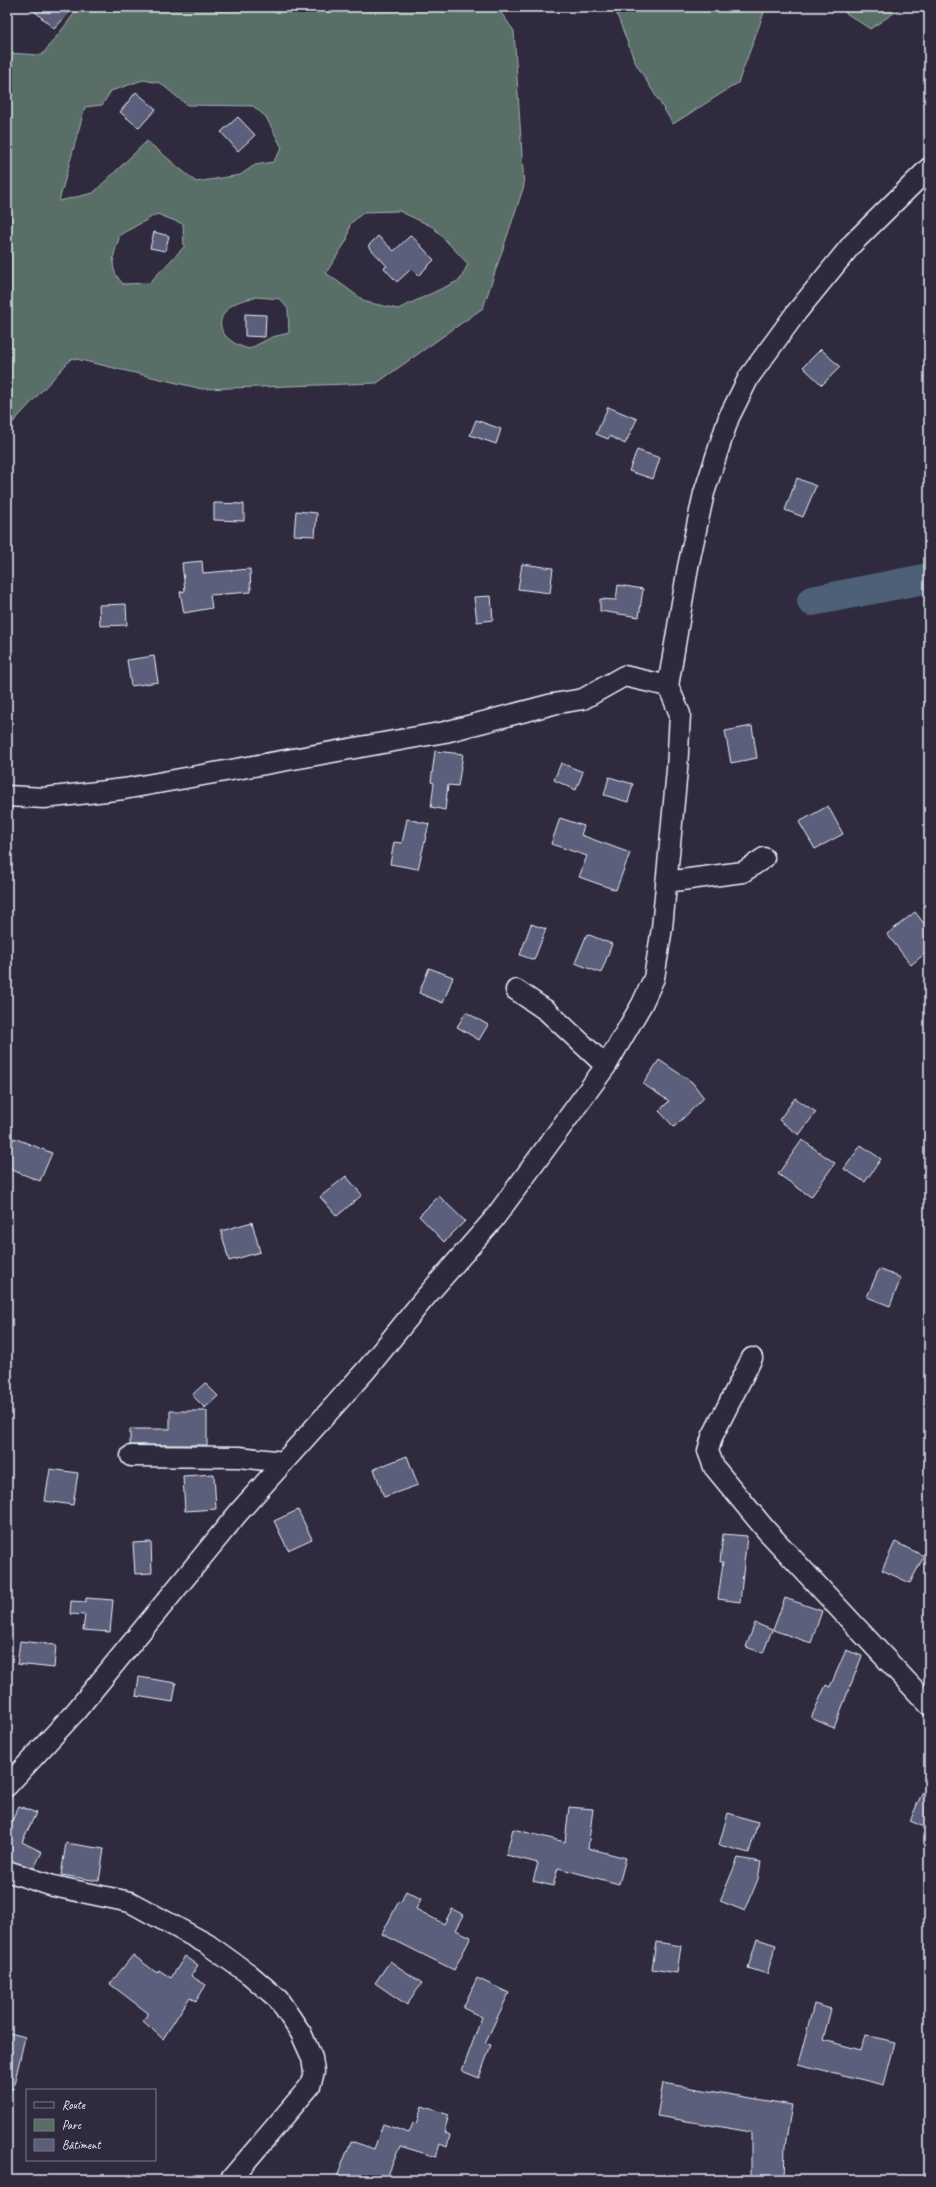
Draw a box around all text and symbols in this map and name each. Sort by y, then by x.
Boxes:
legend [26,2089,156,2161]
text: Route [62,2097,86,2113]
text: Parc [62,2117,82,2133]
text: Bâtiment [62,2137,101,2153]

